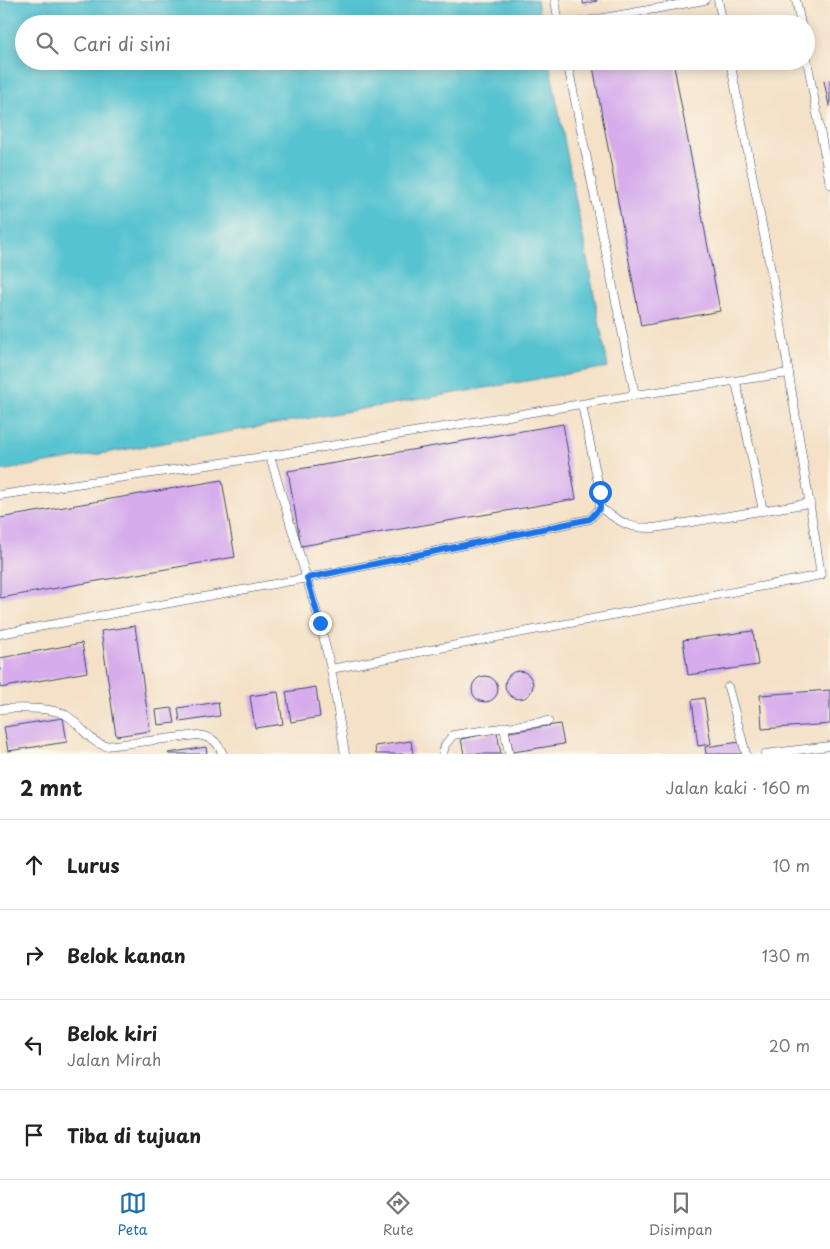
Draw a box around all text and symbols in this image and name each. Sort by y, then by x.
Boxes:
search box [15,15,815,70]
icon: search [33,29,61,57]
text: Cari di sini [73,29,171,57]
route start [589,481,612,504]
route end [309,612,332,635]
text: 2 mnt [20,771,82,803]
text: Jalan kaki · 160 m [666,775,810,799]
icon: ahead [20,851,48,879]
text: Lurus [67,851,120,879]
text: 10 m [773,853,810,877]
icon: right [20,941,48,969]
text: Belok kanan [67,941,186,969]
text: 130 m [762,943,810,967]
text: Belok kiri [67,1019,157,1047]
icon: left [20,1031,48,1059]
text: 20 m [769,1033,810,1057]
text: Jalan Mirah [67,1047,161,1071]
icon: arrive [20,1121,48,1149]
text: Tiba di tujuan [67,1121,201,1149]
tab: Peta [118,1189,148,1240]
tab: Rute [383,1189,414,1240]
tab: Disimpan [649,1189,712,1240]

